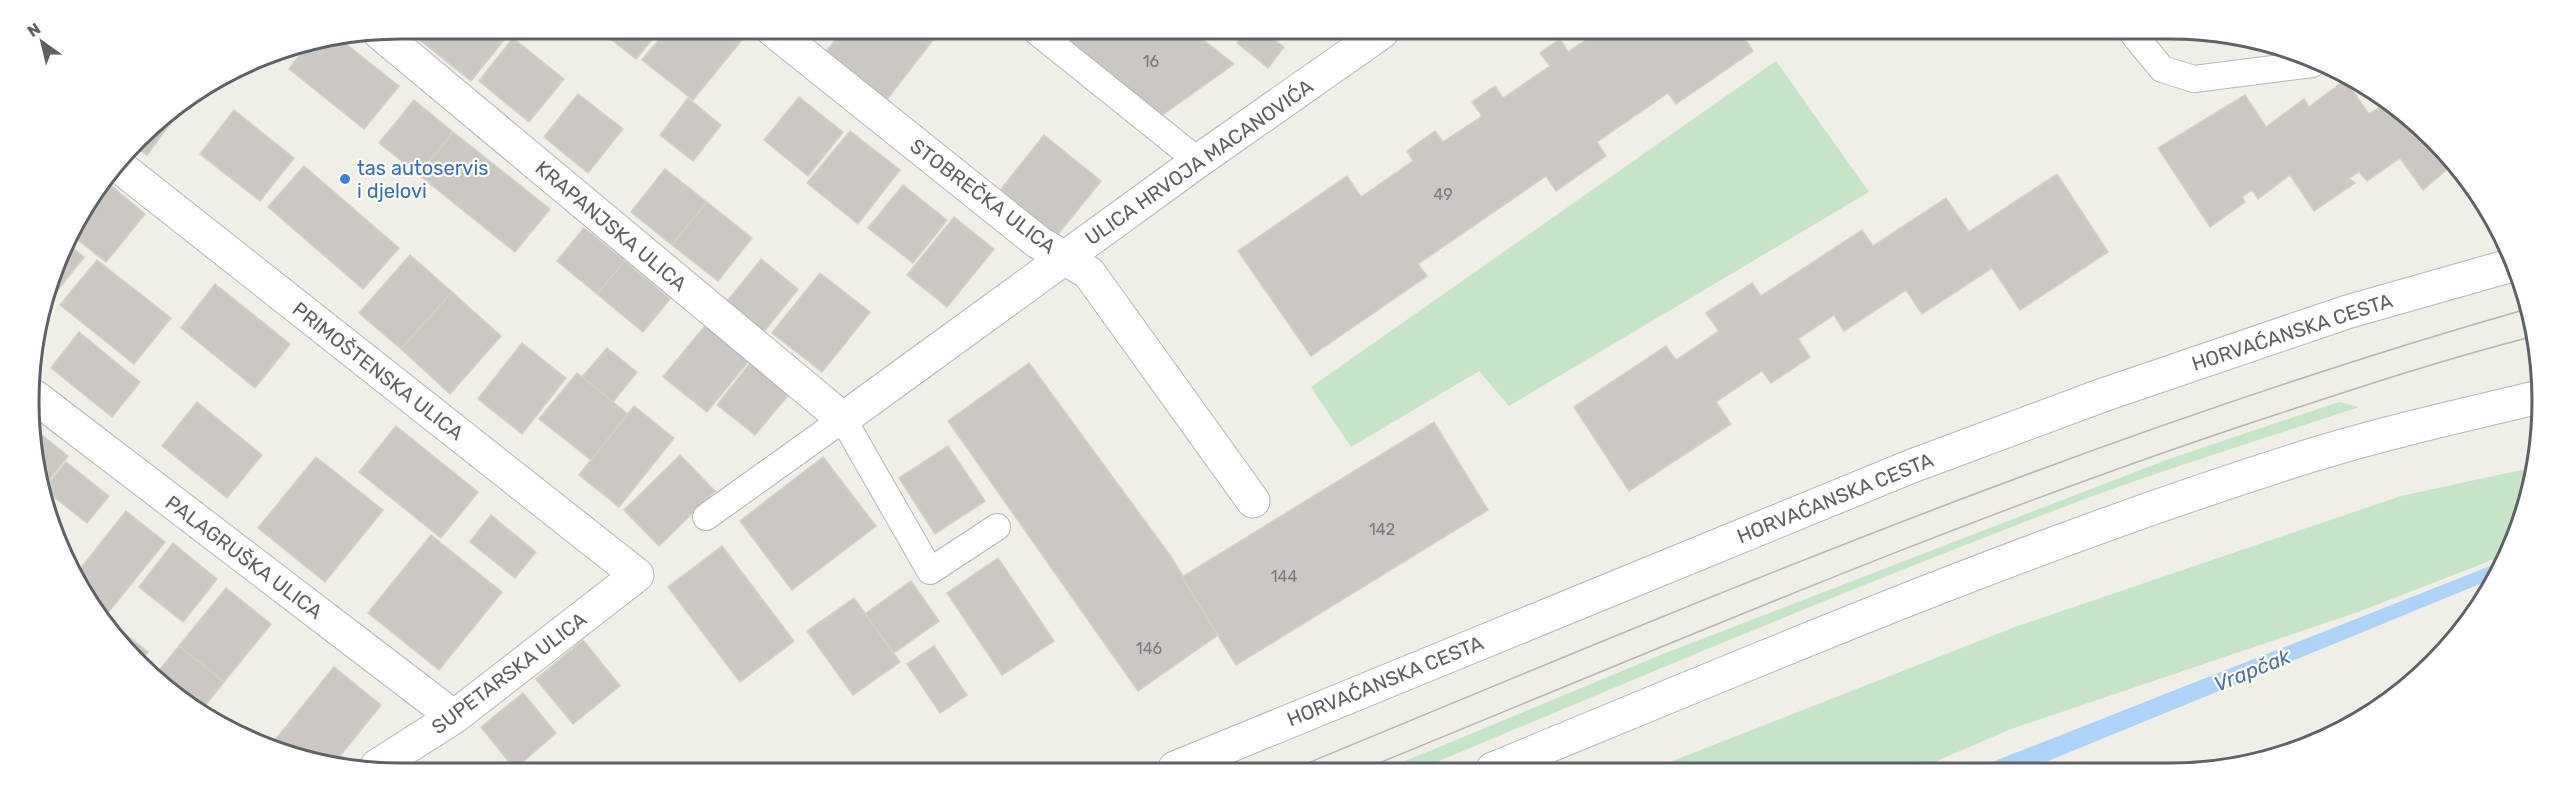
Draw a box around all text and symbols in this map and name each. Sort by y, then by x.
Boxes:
north arrow [12,12,72,72]
text: N [24,19,44,41]
house number: 16 [1143,52,1160,71]
street label: ULICA HRVOJA MACANOVIĆA [1080,74,1318,250]
street label: STOBREČKA ULICA [906,133,1060,259]
place label: tas autoservis i djelovi [357,156,488,203]
street label: KRAPANJSKA ULICA [530,156,692,296]
marker: tas autoservis i djelovi [338,172,352,186]
house number: 49 [1433,185,1453,204]
street label: HORVAĆANSKA CESTA [2189,288,2395,376]
street label: PRIMOŠTENSKA ULICA [288,297,468,445]
street label: HORVAĆANSKA CESTA [1733,448,1937,548]
street label: PALAGRUŠKA ULICA [161,490,327,624]
house number: 142 [1369,520,1395,539]
house number: 144 [1271,567,1297,586]
street label: SUPETARSKA ULICA [427,607,591,739]
street label: HORVAĆANSKA CESTA [1283,631,1487,731]
house number: 146 [1136,639,1163,658]
water label: Vrapčak [2210,643,2295,697]

